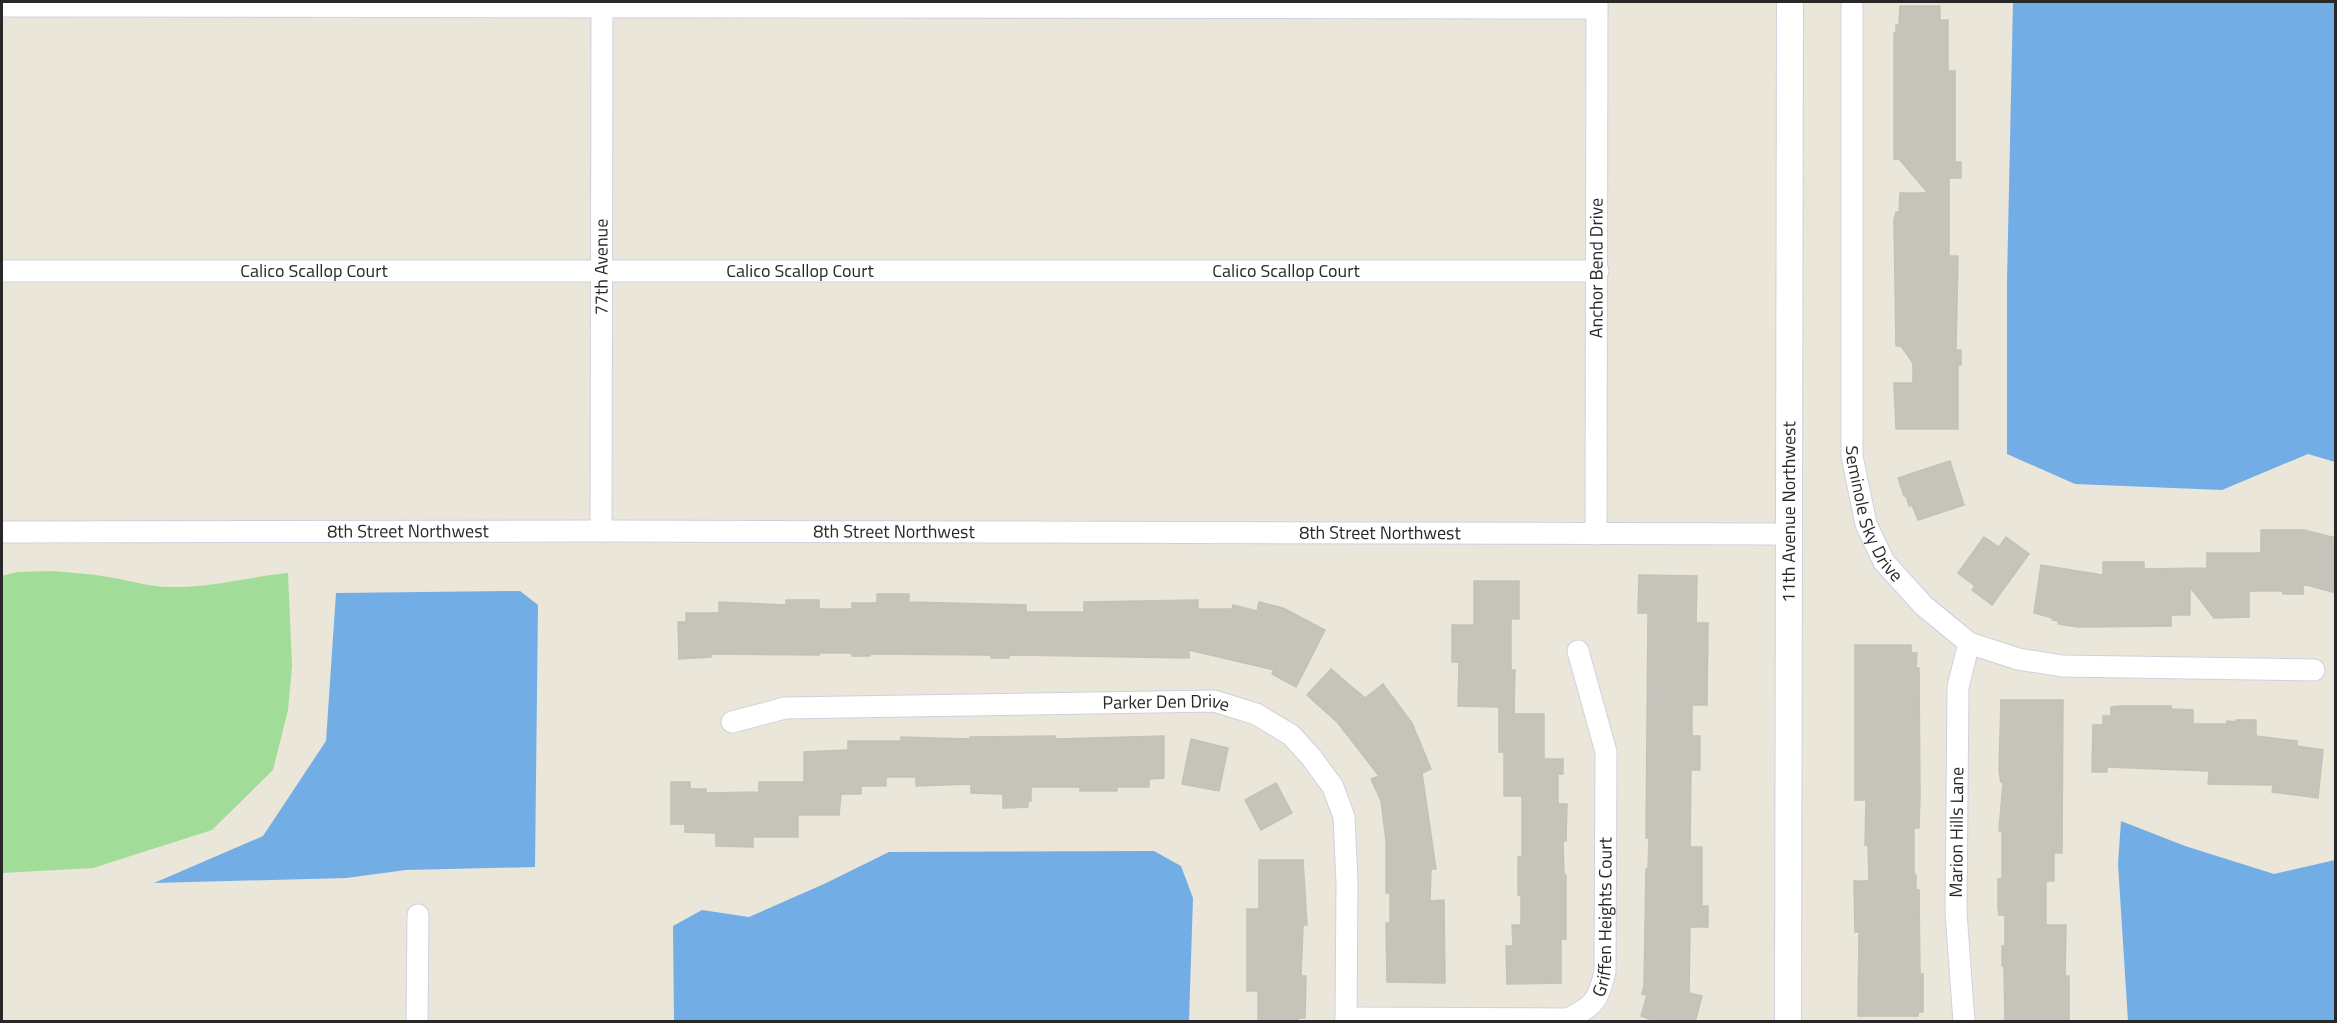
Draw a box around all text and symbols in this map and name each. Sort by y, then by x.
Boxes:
street label: Anchor Bend Drive [1582,198,1610,338]
street label: 77th Avenue [587,219,615,315]
street label: Calico Scallop Court [240,257,388,284]
street label: Calico Scallop Court [726,257,874,284]
street label: Calico Scallop Court [1212,257,1360,284]
street label: 11th Avenue Northwest [1775,420,1802,603]
street label: Seminole Sky Drive [1839,446,1910,588]
street label: 8th Street Northwest [327,517,490,544]
street label: 8th Street Northwest [813,518,976,545]
street label: 8th Street Northwest [1299,519,1462,546]
street label: Parker Den Drive [1102,687,1233,718]
street label: Marion Hills Lane [1942,767,1970,898]
street label: Griffen Heights Court [1585,836,1619,1001]

